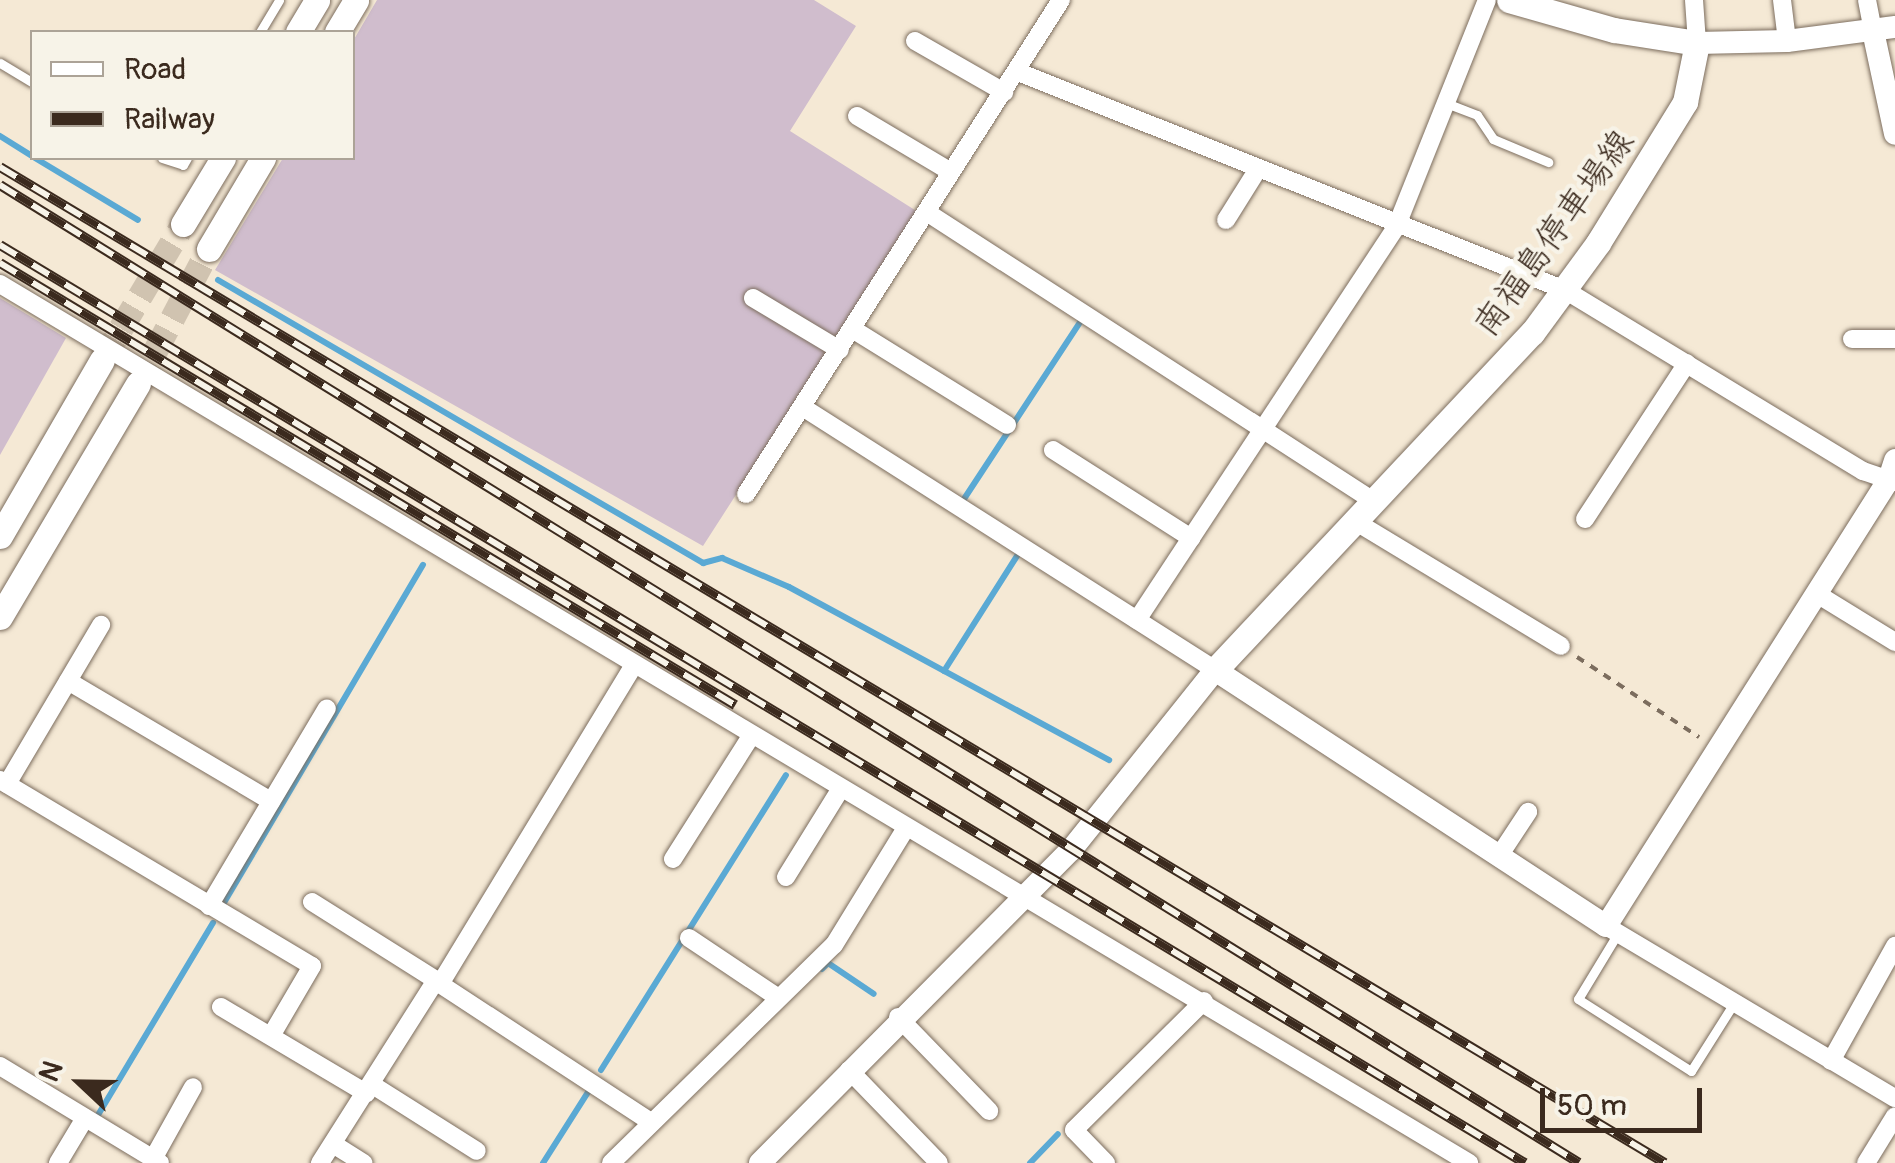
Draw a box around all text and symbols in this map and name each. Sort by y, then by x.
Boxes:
legend [30,30,355,160]
text: Road [124,51,186,88]
text: Railway [124,101,215,138]
street label: 南福島停車場線 [1465,122,1643,344]
north arrow [30,1033,130,1133]
text: N [32,1056,71,1087]
scale bar [1545,1068,1708,1130]
text: 50 m [1557,1087,1627,1124]

